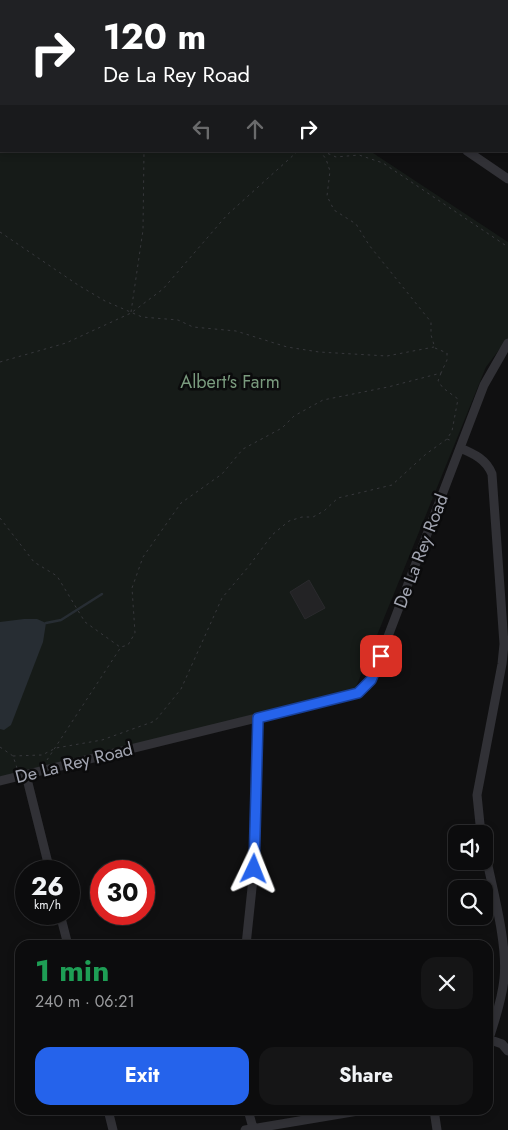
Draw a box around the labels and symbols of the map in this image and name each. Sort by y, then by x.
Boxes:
park label: Albert's Farm [180,369,280,395]
street label: De La Rey Road [387,490,455,612]
pin [360,635,402,677]
street label: De La Rey Road [12,736,136,790]
position arrow [227,842,279,894]
speed limit sign: 30 [90,860,155,925]

